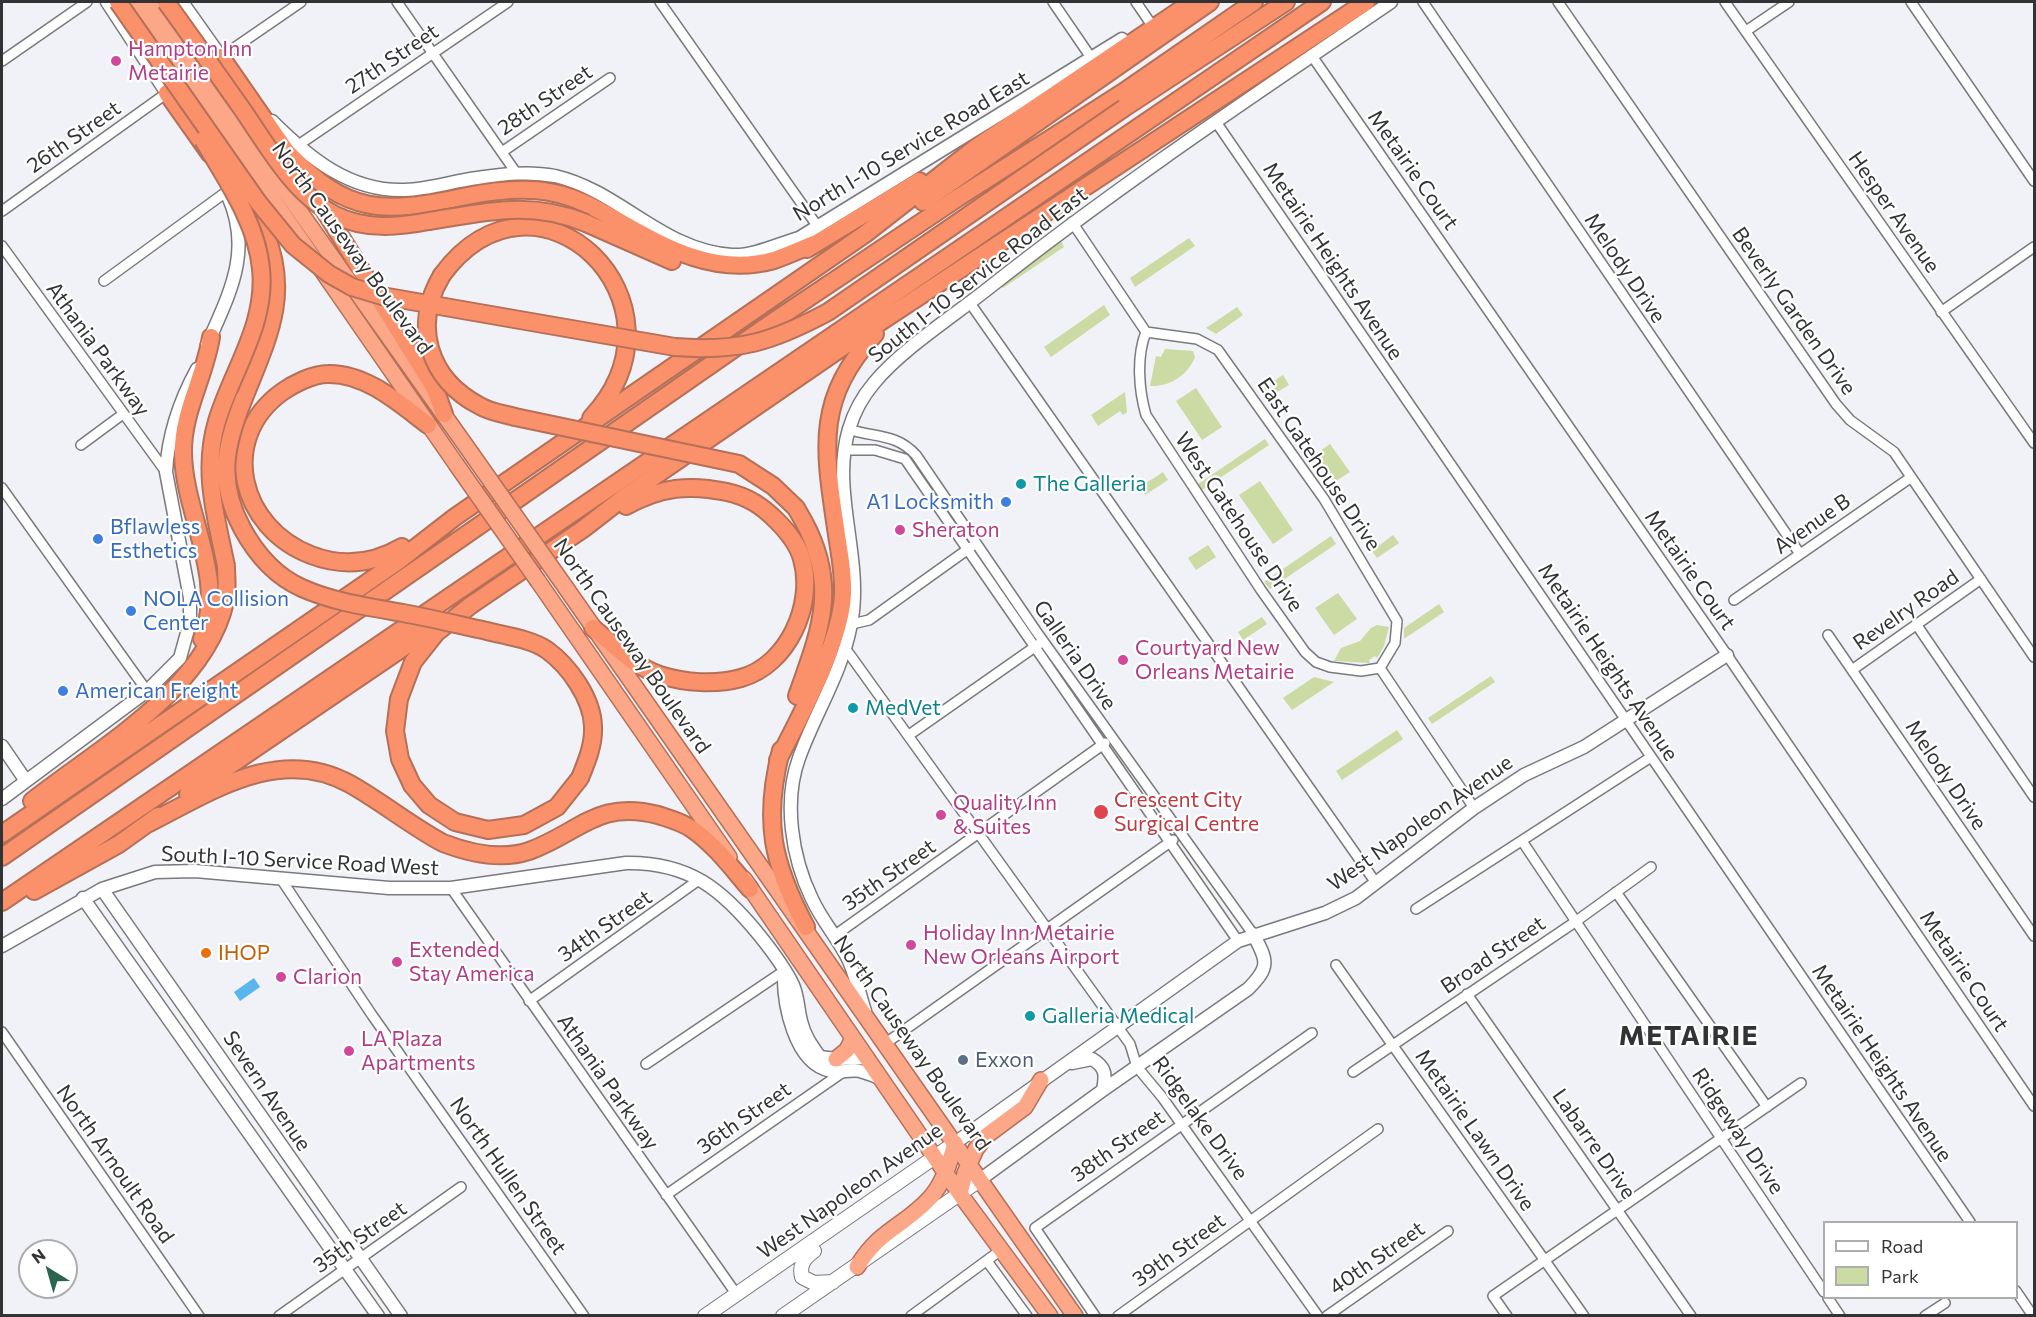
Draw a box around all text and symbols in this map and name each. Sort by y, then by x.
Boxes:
street label: 27th Street [341,19,443,99]
place label: Hampton Inn Metairie [128,36,252,86]
marker: Hampton Inn Metairie [109,54,123,68]
street label: 28th Street [493,59,597,141]
street label: North I-10 Service Road East [788,65,1034,227]
street label: 26th Street [22,96,126,178]
street label: Metairie Court [1362,105,1464,235]
street label: North Causeway Boulevard [266,137,438,359]
street label: Hesper Avenue [1843,146,1945,278]
street label: Metairie Heights Avenue [1258,158,1408,364]
street label: South I-10 Service Road East [864,182,1092,368]
street label: Melody Drive [1579,208,1671,328]
street label: Beverly Garden Drive [1727,222,1861,400]
street label: Athania Parkway [41,277,155,421]
street label: East Gatehouse Drive [1252,373,1386,555]
street label: West Gatehouse Drive [1170,428,1308,616]
place label: The Galleria [1033,471,1146,497]
marker: The Galleria [1014,477,1028,491]
place label: A1 Locksmith [866,489,994,515]
street label: Avenue B [1769,489,1855,559]
marker: A1 Locksmith [999,495,1013,509]
street label: Metairie Court [1639,505,1741,635]
place label: Bflawless Esthetics [110,514,200,564]
place label: Sheraton [912,517,1000,543]
marker: Sheraton [893,523,907,537]
marker: Bflawless Esthetics [91,532,105,546]
street label: North Causeway Boulevard [548,534,716,758]
street label: Metairie Heights Avenue [1533,559,1683,765]
street label: Revelry Road [1848,564,1964,656]
place label: NOLA Collision Center [143,586,289,636]
street label: Galleria Drive [1028,595,1122,715]
marker: NOLA Collision Center [124,604,138,618]
place label: Courtyard New Orleans Metairie [1135,635,1294,685]
marker: Courtyard New Orleans Metairie [1116,653,1130,667]
place label: American Freight [75,678,238,704]
marker: American Freight [56,684,70,698]
place label: MedVet [865,695,941,721]
marker: MedVet [846,701,860,715]
street label: Melody Drive [1900,715,1992,835]
street label: West Napoleon Avenue [1323,750,1517,896]
place label: Crescent City Surgical Centre [1114,787,1259,837]
place label: Quality Inn & Suites [953,790,1057,840]
marker: Crescent City Surgical Centre [1092,803,1110,821]
marker: Quality Inn & Suites [934,808,948,822]
street label: 35th Street [838,834,940,916]
street label: South I-10 Service Road West [160,841,440,881]
street label: 34th Street [553,885,657,967]
street label: Metairie Court [1914,906,2014,1036]
street label: Broad Street [1436,911,1550,999]
place label: Holiday Inn Metairie New Orleans Airport [923,920,1119,970]
street label: North Causeway Boulevard [828,931,996,1155]
place label: Extended Stay America [409,937,534,987]
marker: Holiday Inn Metairie New Orleans Airport [904,938,918,952]
place label: IHOP [218,940,270,966]
marker: IHOP [199,946,213,960]
marker: Extended Stay America [390,955,404,969]
street label: Metairie Heights Avenue [1807,960,1957,1166]
place label: Clarion [293,964,362,990]
marker: Clarion [274,970,288,984]
place label: Galleria Medical [1042,1003,1194,1029]
street label: Athania Parkway [552,1009,664,1155]
marker: Galleria Medical [1023,1009,1037,1023]
district label: METAIRIE [1619,1020,1759,1052]
street label: Severn Avenue [218,1026,316,1156]
place label: LA Plaza Apartments [361,1026,475,1076]
marker: LA Plaza Apartments [342,1044,356,1058]
street label: Metairie Lawn Drive [1410,1044,1540,1216]
place label: Exxon [975,1047,1034,1073]
street label: Ridgelake Drive [1147,1051,1253,1185]
marker: Exxon [956,1053,970,1067]
street label: Ridgeway Drive [1687,1063,1789,1199]
street label: 36th Street [692,1076,796,1160]
street label: North Arnoult Road [51,1080,179,1248]
street label: Labarre Drive [1547,1084,1641,1204]
street label: North Hullen Street [444,1093,572,1259]
street label: 38th Street [1066,1104,1170,1188]
street label: West Napoleon Avenue [753,1118,947,1264]
street label: 35th Street [309,1196,411,1278]
street label: 39th Street [1128,1208,1230,1292]
street label: 40th Street [1325,1216,1429,1300]
legend [1823,1221,2018,1299]
text: Road [1881,1235,1923,1257]
north arrow [18,1239,78,1299]
text: N [28,1245,49,1267]
text: Park [1881,1265,1919,1287]

